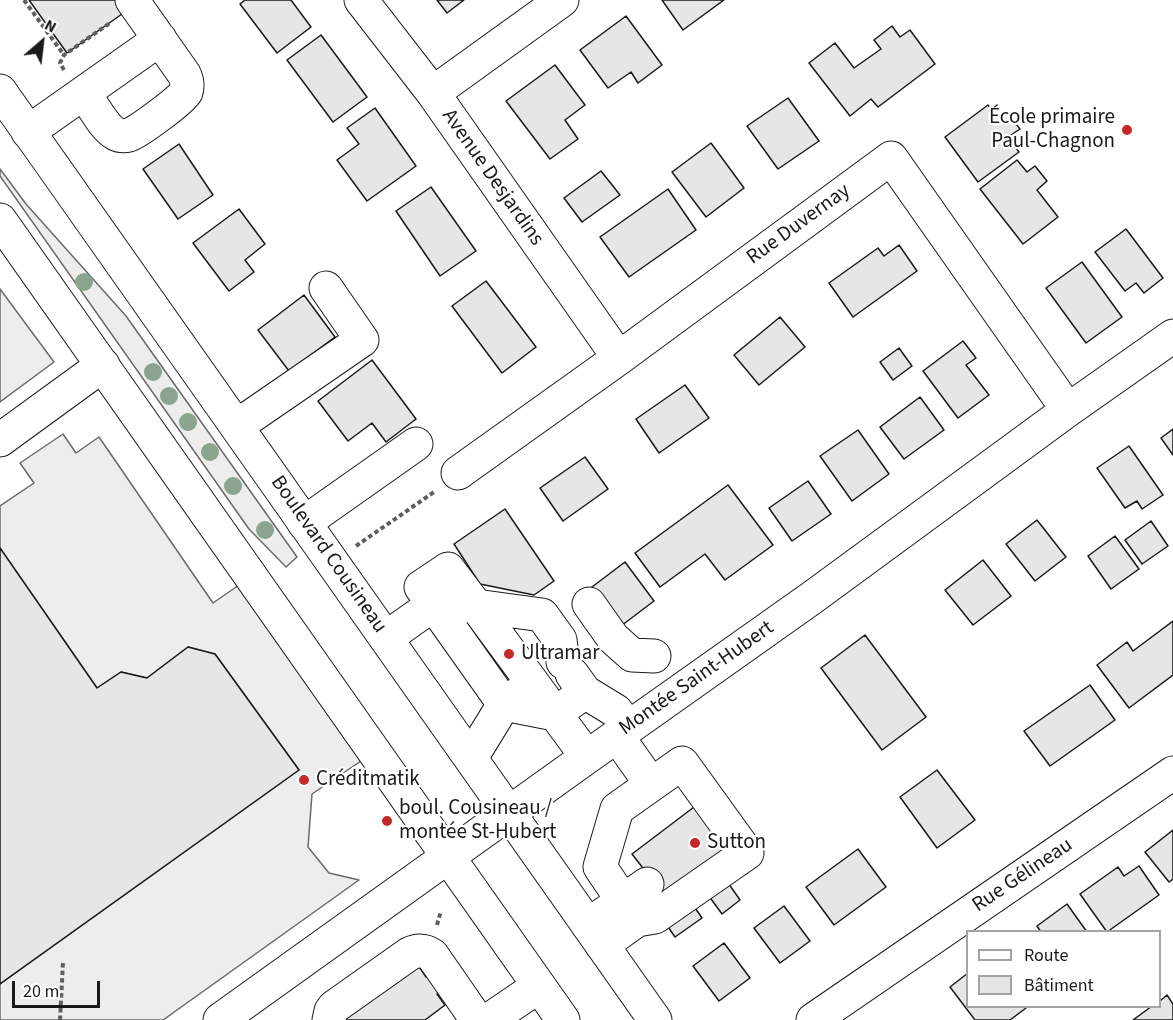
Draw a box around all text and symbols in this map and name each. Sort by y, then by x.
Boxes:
north arrow [12,12,72,72]
text: N [41,14,60,38]
street label: Avenue Desjardins [436,105,548,251]
place label: École primaire Paul-Chagnon [989,105,1115,155]
marker: École primaire Paul-Chagnon [1120,123,1134,137]
street label: Rue Duvernay [742,179,856,271]
street label: Boulevard Cousineau [264,471,392,639]
street label: Montée Saint-Hubert [615,616,779,742]
place label: Ultramar [521,641,600,667]
marker: Ultramar [502,647,516,661]
place label: Créditmatik [316,767,420,793]
marker: Créditmatik [297,773,311,787]
place label: boul. Cousineau / montée St-Hubert [399,796,556,846]
marker: boul. Cousineau / montée St-Hubert [380,814,394,828]
place label: Sutton [707,830,766,856]
street label: Rue Gélineau [968,833,1078,919]
marker: Sutton [688,836,702,850]
legend [966,930,1161,1008]
text: Route [1024,943,1068,968]
scale bar [15,969,104,1007]
text: Bâtiment [1024,973,1094,998]
text: 20 m [23,979,59,1004]

